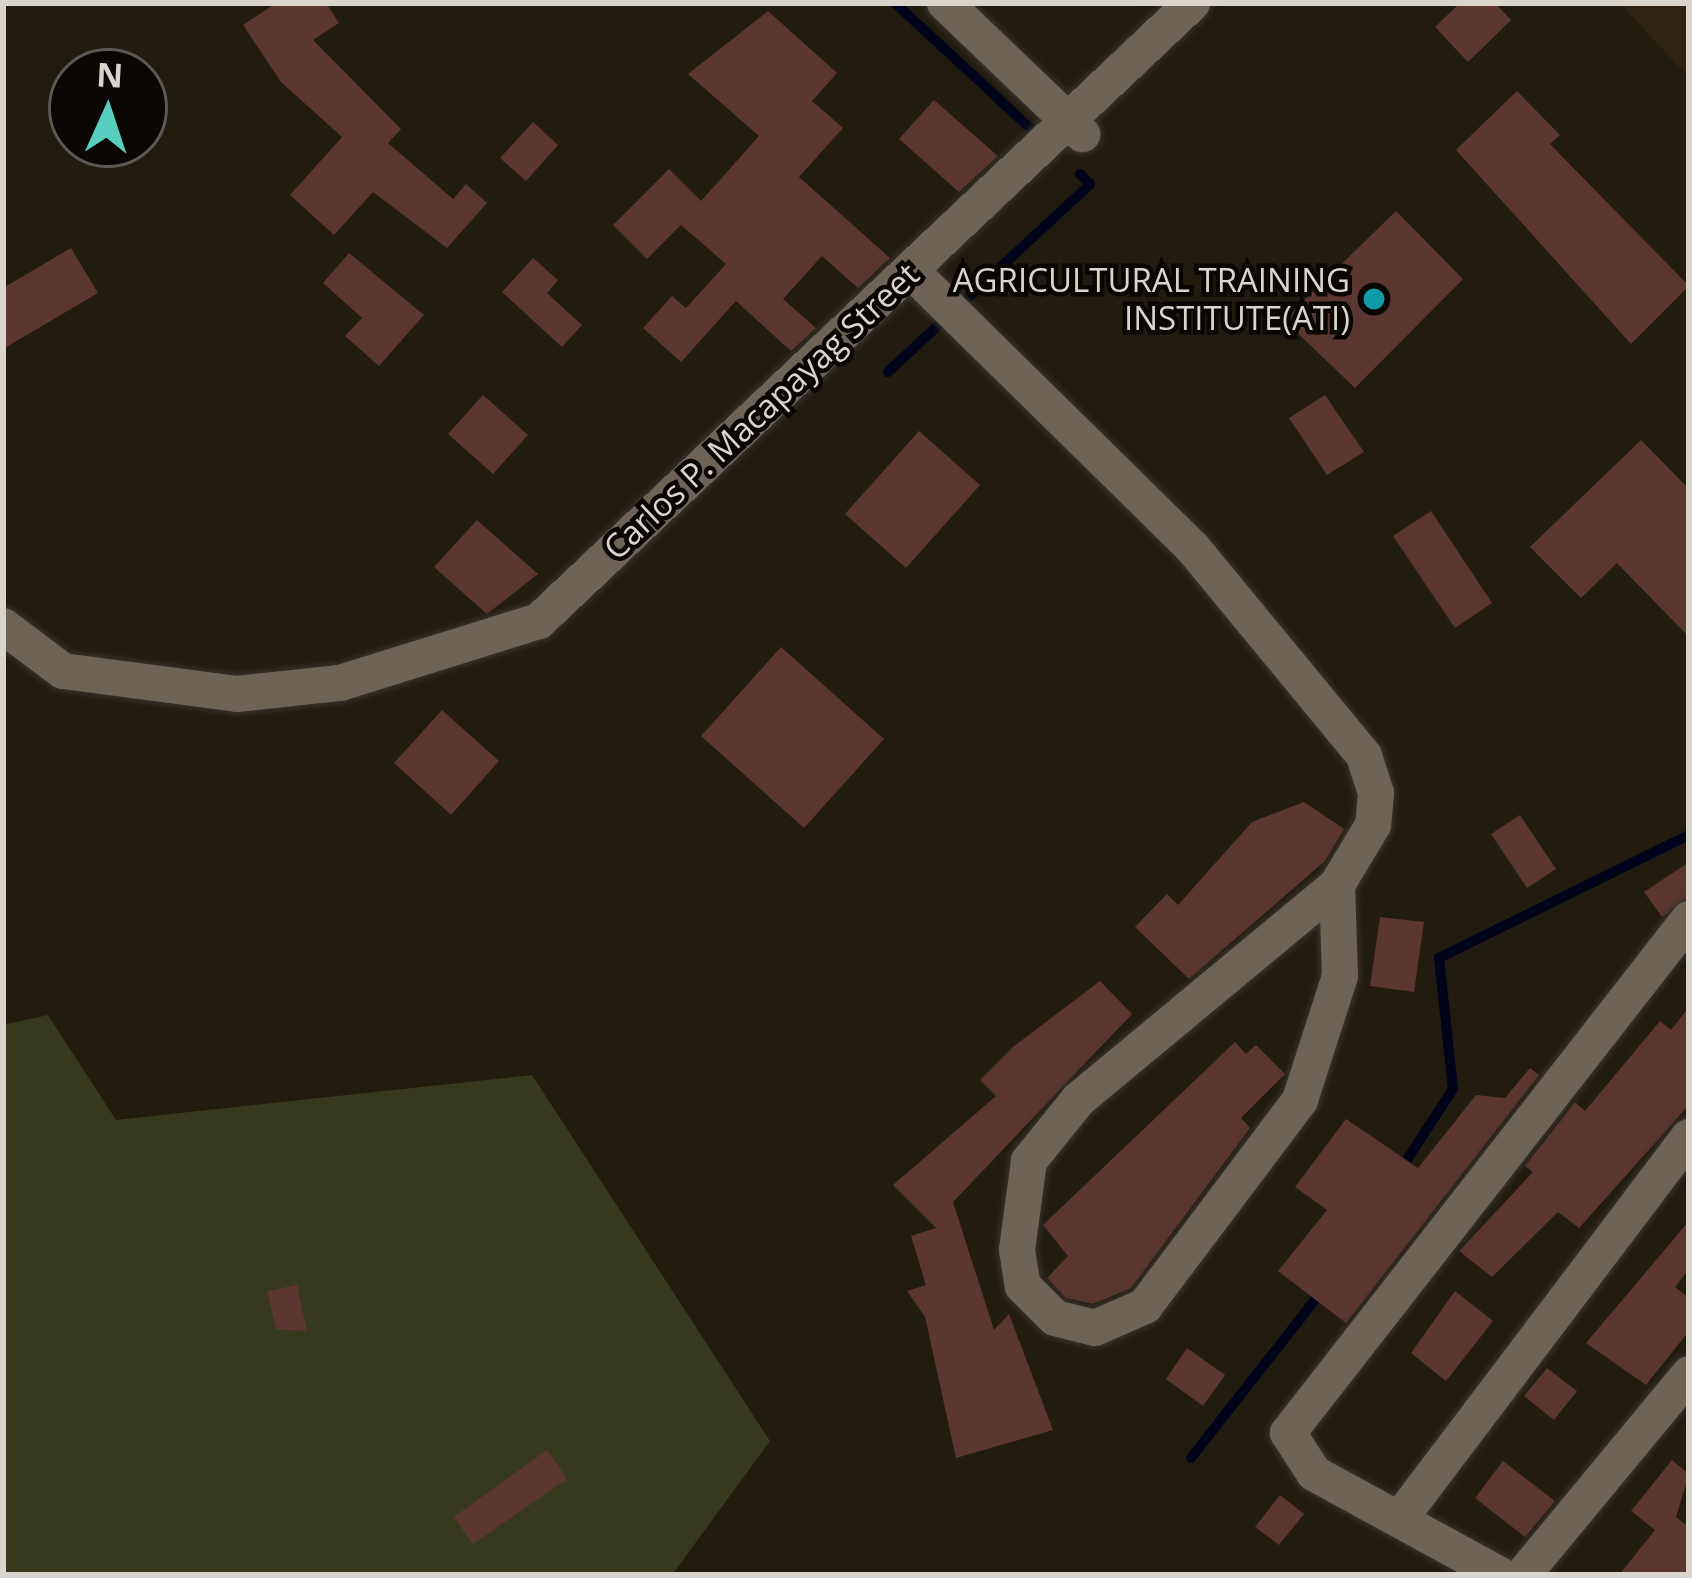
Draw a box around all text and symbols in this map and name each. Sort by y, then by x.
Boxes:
north arrow [48,48,168,168]
text: N [95,51,124,98]
street label: Carlos P. Macapayag Street [595,255,927,567]
place label: AGRICULTURAL TRAINING INSTITUTE(ATI) [953,260,1350,338]
marker: AGRICULTURAL TRAINING INSTITUTE(ATI) [1361,286,1387,312]

